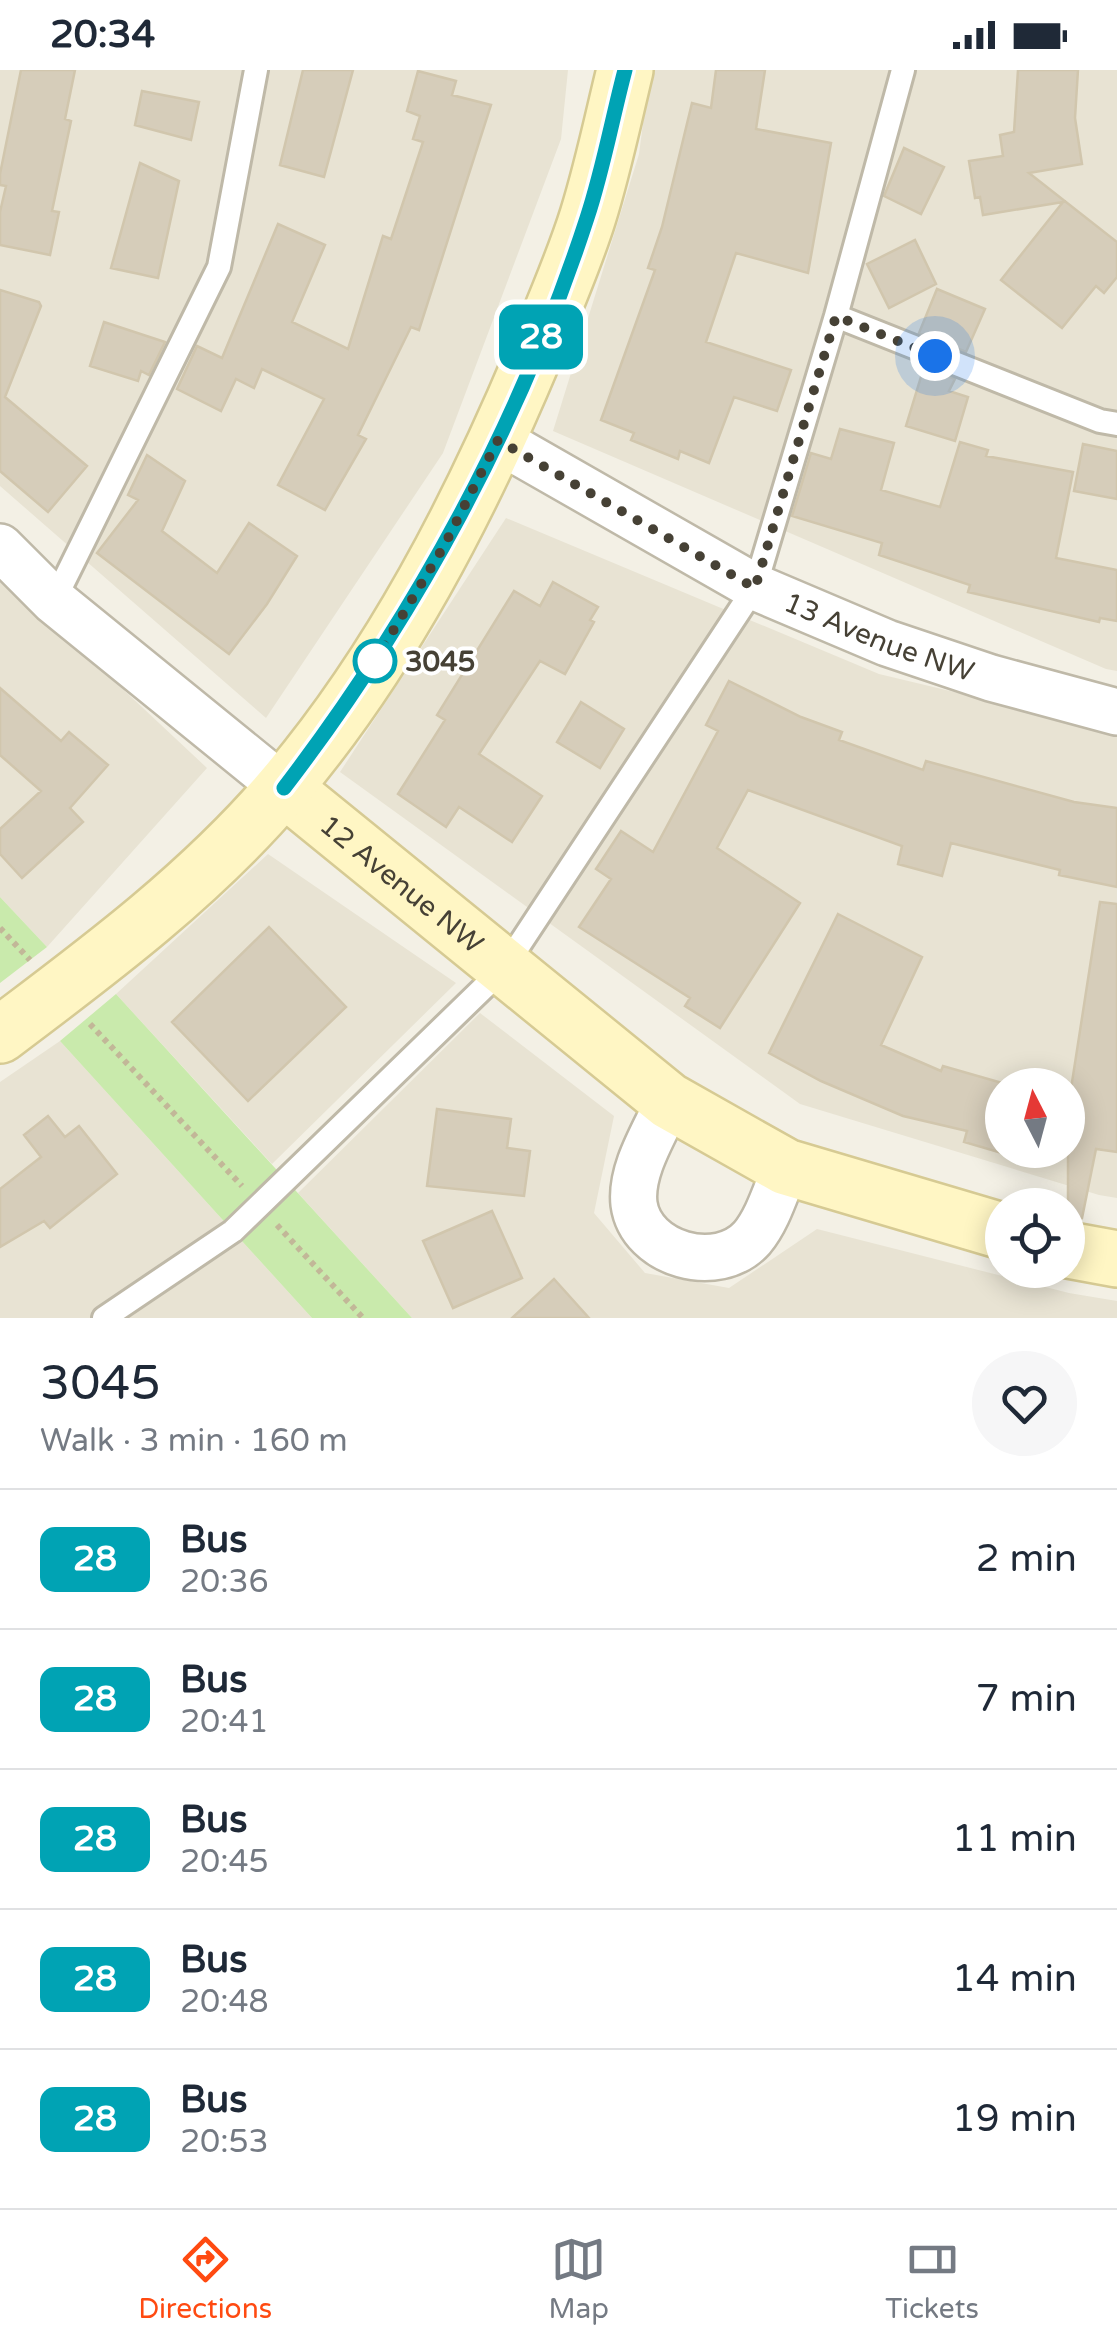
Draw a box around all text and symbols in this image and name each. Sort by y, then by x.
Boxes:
text: 20:34 [50,12,155,58]
line badge: 28 [496,304,586,370]
text: 28 [519,316,563,358]
your location [910,331,960,381]
street label: 13 Avenue NW [779,585,978,689]
marker: 3045 [354,640,396,682]
place label: 3045 [405,645,475,679]
street label: 12 Avenue NW [313,808,490,961]
north arrow [985,1068,1085,1168]
map controls [985,1068,1085,1288]
button: locate [985,1188,1085,1288]
button: heart [972,1351,1077,1456]
text: 3045 [40,1355,161,1413]
text: Walk · 3 min · 160 m [40,1422,348,1460]
text: Bus [180,1517,247,1563]
text: 2 min [976,1536,1077,1582]
text: 28 [73,1538,117,1580]
text: 20:36 [180,1563,269,1601]
text: Bus [180,1657,247,1703]
text: 7 min [976,1676,1077,1722]
text: 28 [73,1678,117,1720]
text: 20:41 [180,1703,269,1741]
text: Bus [180,1797,247,1843]
text: 11 min [952,1816,1077,1862]
text: 28 [73,1818,117,1860]
text: 20:45 [180,1843,269,1881]
text: Bus [180,1937,247,1983]
text: 14 min [952,1956,1077,2002]
text: 28 [73,1958,117,2000]
text: 20:48 [180,1983,269,2021]
text: Bus [180,2077,247,2123]
text: 19 min [952,2096,1077,2142]
text: 28 [73,2098,117,2140]
text: 20:53 [180,2123,269,2161]
tab: Directions [138,2232,272,2326]
tab: Map [548,2232,609,2326]
tab: Tickets [885,2232,979,2326]

